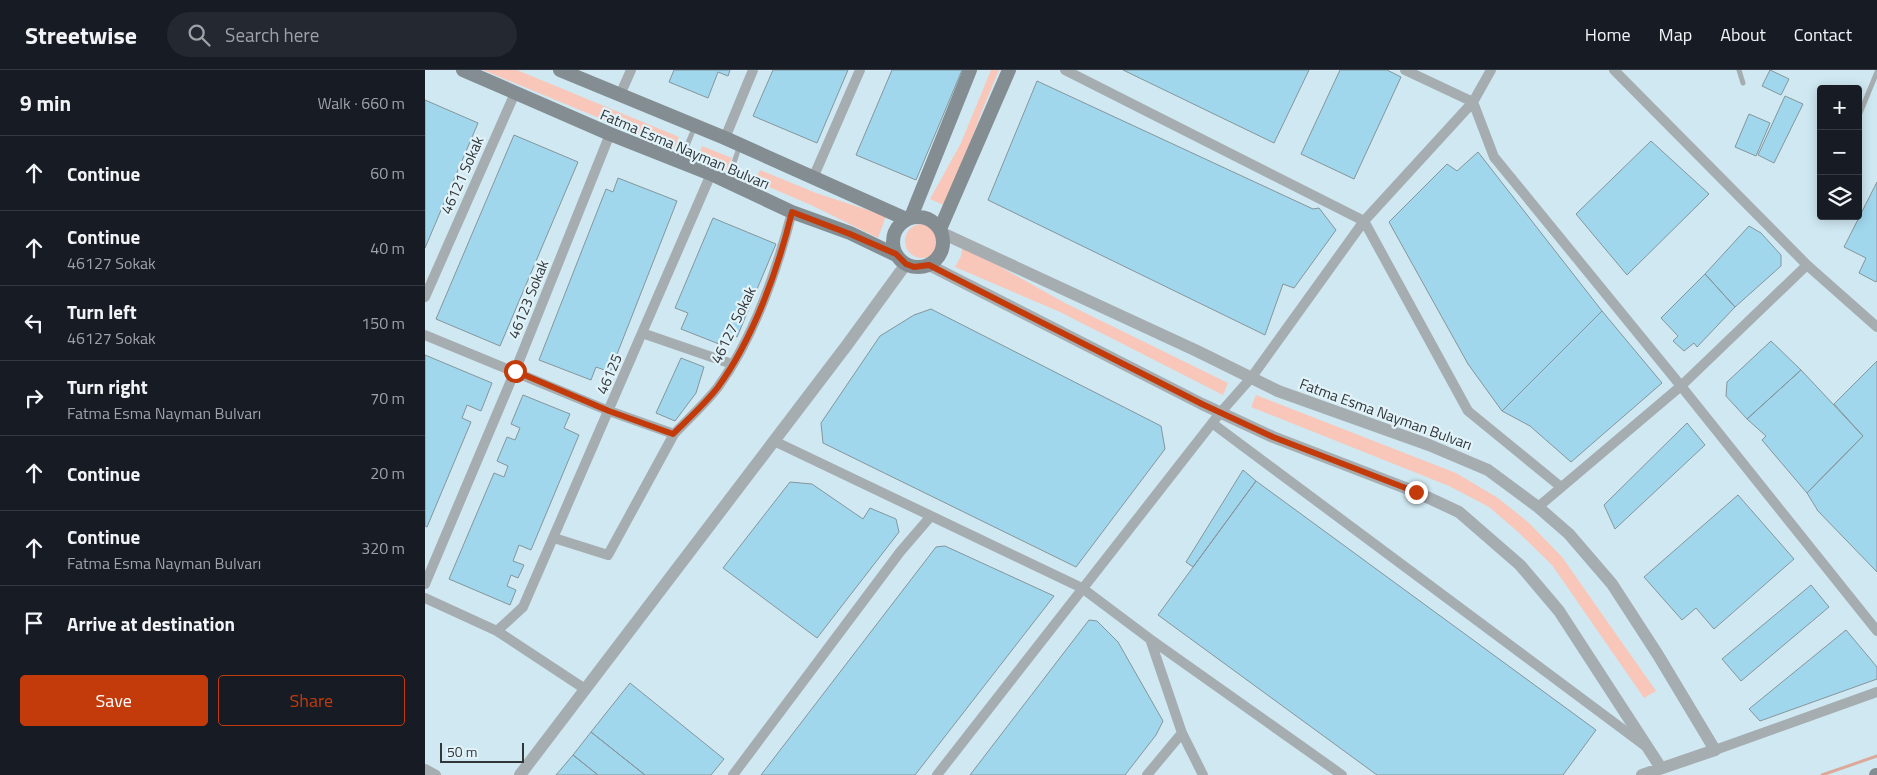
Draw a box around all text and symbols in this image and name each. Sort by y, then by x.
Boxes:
search box [167,12,517,57]
text: Streetwise [25,17,137,53]
text: Search here [225,20,319,49]
icon: search [185,21,213,49]
text: Home [1585,21,1631,48]
text: Map [1659,21,1692,48]
text: About [1720,21,1766,48]
text: Contact [1794,21,1852,48]
map controls [1817,85,1862,220]
button: + [1817,85,1862,130]
text: 9 min [20,87,71,119]
text: Walk · 660 m [317,91,405,115]
street label: Fatma Esma Nayman Bulvarı [597,103,773,195]
button: − [1817,130,1862,175]
street label: 46121 Sokak [435,132,489,218]
icon: ahead [20,159,48,187]
text: Continue [67,159,140,188]
text: 60 m [370,161,405,185]
button: layers [1817,175,1862,220]
text: Continue [67,222,140,251]
icon: ahead [20,234,48,262]
text: 40 m [370,236,405,260]
text: 46127 Sokak [67,251,156,275]
street label: 46123 Sokak [502,256,554,342]
street label: 46127 Sokak [704,283,762,367]
text: Turn left [67,297,137,326]
icon: left [20,309,48,337]
text: 150 m [361,311,405,335]
text: 46127 Sokak [67,326,156,350]
street label: 46125 [590,350,628,398]
route start [504,360,527,383]
text: Turn right [67,372,148,401]
street label: Fatma Esma Nayman Bulvarı [1296,372,1476,456]
icon: right [20,384,48,412]
text: 70 m [370,386,405,410]
text: Fatma Esma Nayman Bulvarı [67,401,261,425]
icon: ahead [20,459,48,487]
text: Continue [67,459,140,488]
text: 20 m [370,461,405,485]
route end [1405,481,1428,504]
text: Continue [67,522,140,551]
icon: ahead [20,534,48,562]
text: 320 m [361,536,405,560]
text: Fatma Esma Nayman Bulvarı [67,551,261,575]
icon: arrive [20,609,48,637]
text: Arrive at destination [67,609,235,638]
button: Save [20,675,208,726]
button: Share [218,675,405,726]
scale bar [440,740,524,763]
text: 50 m [447,741,477,762]

